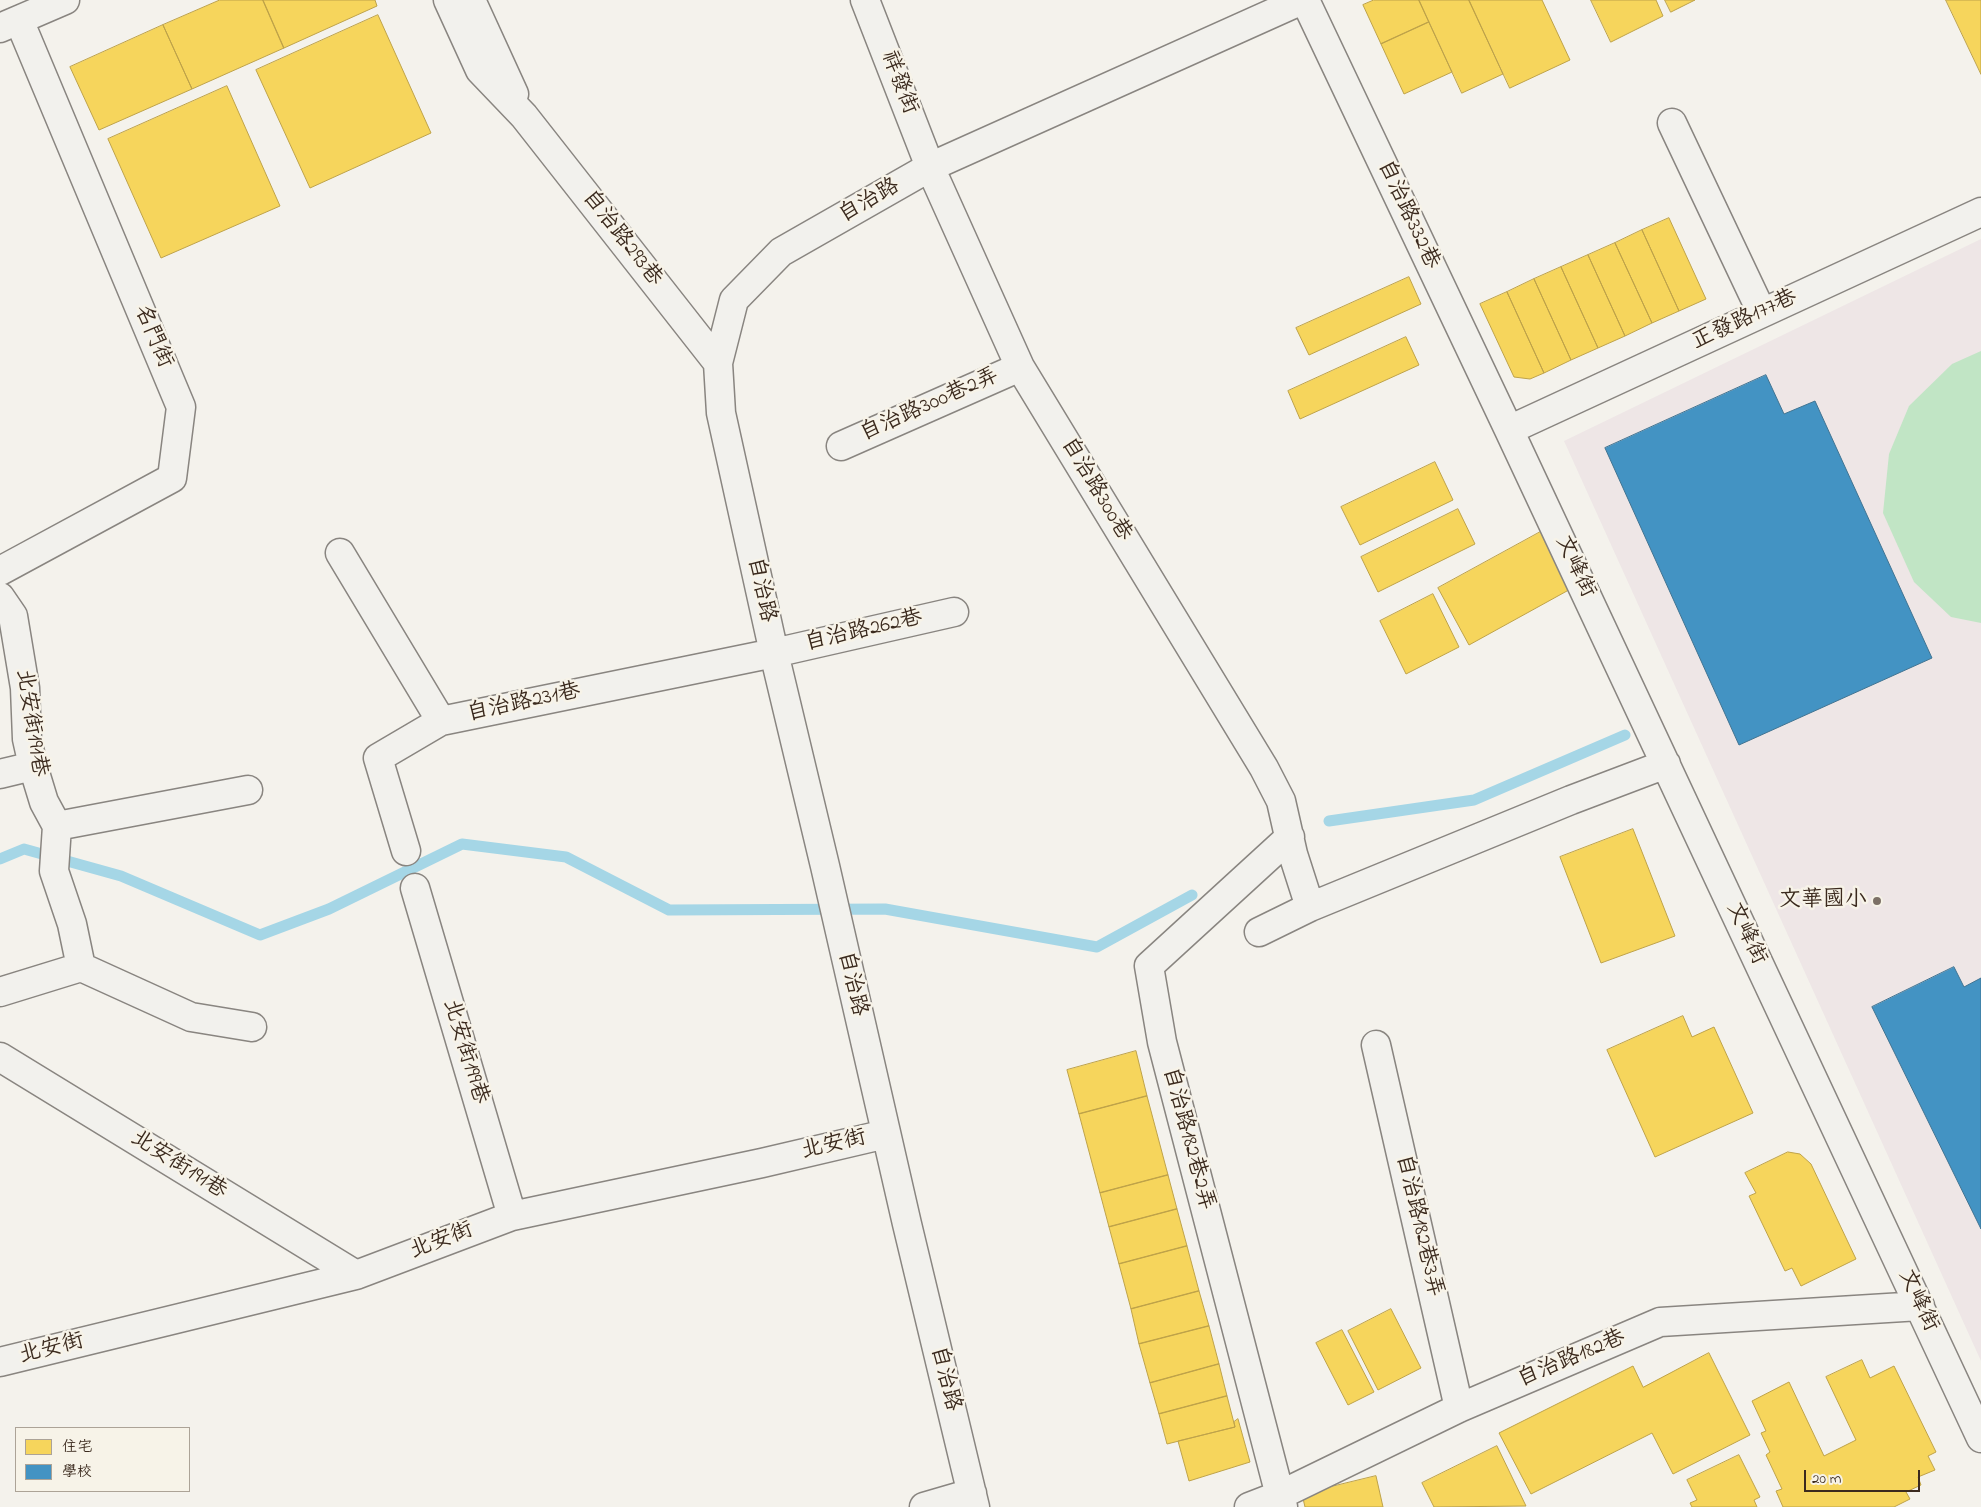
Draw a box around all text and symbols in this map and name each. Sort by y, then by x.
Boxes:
street label: 祥發街 [874,47,922,119]
street label: 自治路332巷 [1370,156,1444,274]
street label: 自治路 [835,174,905,230]
street label: 自治路293巷 [575,186,667,292]
street label: 正發路177巷 [1688,285,1802,357]
street label: 名門街 [127,301,177,373]
street label: 自治路300巷2弄 [857,364,1003,448]
street label: 自治路300巷 [1054,433,1136,547]
street label: 文峰街 [1548,532,1600,602]
street label: 自治路 [740,555,780,625]
street label: 自治路262巷 [803,606,925,658]
street label: 北安街191巷 [8,667,52,779]
street label: 自治路231巷 [465,679,583,729]
place label: 文華國小 [1779,888,1867,914]
marker: 文華國小 [1871,895,1883,907]
street label: 文峰街 [1719,899,1771,969]
street label: 自治路 [831,949,871,1019]
street label: 北安街199巷 [436,996,492,1108]
street label: 自治路182巷2弄 [1155,1065,1219,1213]
street label: 北安街191巷 [125,1126,231,1206]
street label: 北安街 [799,1126,869,1166]
street label: 自治路182巷3弄 [1389,1152,1447,1300]
street label: 北安街 [406,1218,478,1266]
street label: 文峰街 [1891,1266,1943,1336]
street label: 自治路182巷 [1514,1326,1630,1394]
street label: 北安街 [17,1329,87,1371]
street label: 自治路 [923,1344,965,1414]
legend [15,1427,190,1492]
text: 住宅 [62,1436,92,1458]
scale bar [1806,1460,1922,1492]
text: 學校 [62,1461,92,1483]
text: 20 m [1812,1468,1841,1490]

